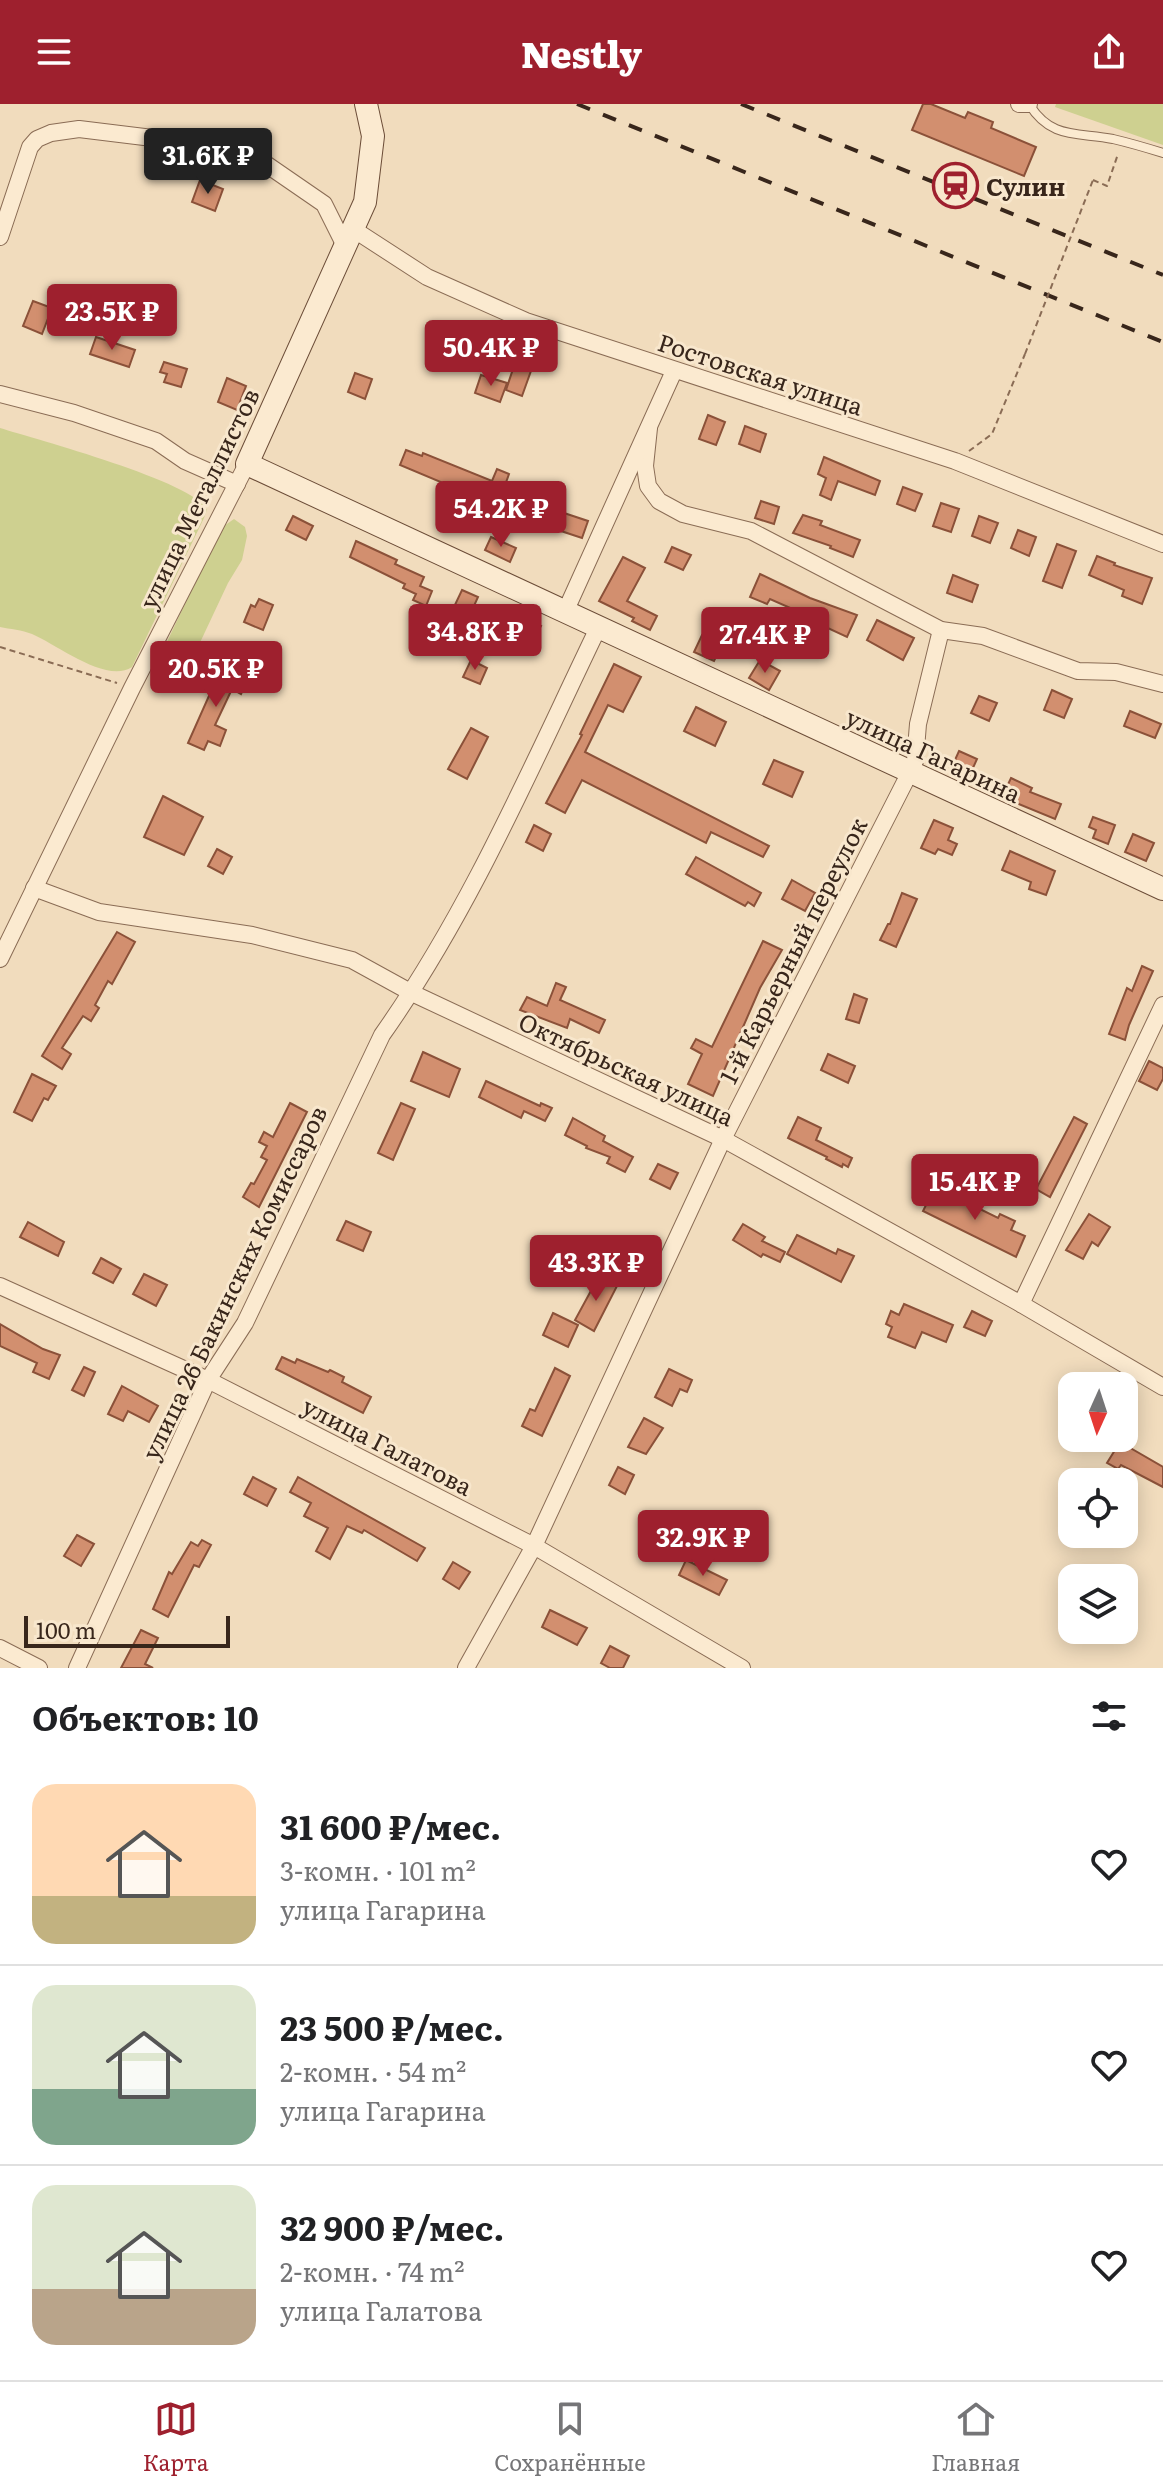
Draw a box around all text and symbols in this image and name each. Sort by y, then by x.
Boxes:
text: Nestly [521,26,642,79]
icon: menu [32,30,76,74]
icon: share [1087,30,1131,74]
pin: 31.6K ₽ [134,128,282,196]
text: 31.6K ₽ [162,134,254,173]
station icon: Сулин [931,161,979,209]
place label: Сулин [986,168,1065,203]
pin: 23.5K ₽ [38,284,186,352]
text: 23.5K ₽ [65,290,159,329]
pin: 50.4K ₽ [417,320,565,388]
street label: Ростовская улица [654,323,868,423]
text: 50.4K ₽ [443,326,539,365]
street label: улица Металлистов [129,382,267,614]
pin: 54.2K ₽ [427,481,575,549]
text: 54.2K ₽ [453,487,549,526]
pin: 34.8K ₽ [401,604,549,672]
pin: 27.4K ₽ [691,607,839,675]
text: 34.8K ₽ [427,610,523,649]
text: 27.4K ₽ [719,613,811,652]
pin: 20.5K ₽ [142,641,290,709]
text: 20.5K ₽ [168,647,264,686]
street label: улица Гагарина [841,698,1027,810]
street label: 1-й Карьерный переулок [710,811,874,1089]
street label: Октябрьская улица [514,1003,740,1133]
street label: улица 26 Бакинских Комиссаров [132,1099,334,1465]
pin: 15.4K ₽ [901,1154,1049,1222]
text: 15.4K ₽ [929,1160,1021,1199]
pin: 43.3K ₽ [522,1235,670,1303]
text: 43.3K ₽ [548,1241,644,1280]
north arrow [1058,1372,1138,1452]
map controls [1058,1372,1138,1644]
street label: улица Галатова [297,1387,479,1503]
button: locate [1058,1468,1138,1548]
pin: 32.9K ₽ [629,1510,777,1578]
text: 32.9K ₽ [656,1516,750,1555]
button: layers [1058,1564,1138,1644]
scale bar [24,1612,230,1648]
text: 100 m [36,1613,96,1646]
text: Объектов: 10 [32,1691,259,1741]
icon: filters [1087,1694,1131,1738]
text: 31 600 ₽/мес. [280,1800,501,1850]
icon: home [96,1816,192,1912]
icon: heart [1087,1842,1131,1886]
text: 3-комн. · 101 m² [280,1850,476,1889]
text: улица Гагарина [280,1889,486,1928]
text: 23 500 ₽/мес. [280,2001,504,2051]
icon: home [96,2017,192,2113]
icon: heart [1087,2043,1131,2087]
text: 2-комн. · 54 m² [280,2051,466,2090]
text: улица Гагарина [280,2090,486,2129]
text: 32 900 ₽/мес. [280,2201,504,2251]
icon: home [96,2217,192,2313]
icon: heart [1087,2243,1131,2287]
text: 2-комн. · 74 m² [280,2251,465,2290]
text: улица Галатова [280,2290,482,2329]
tab: Карта [143,2397,209,2478]
tab: Сохранённые [494,2397,646,2478]
tab: Главная [931,2397,1020,2478]

